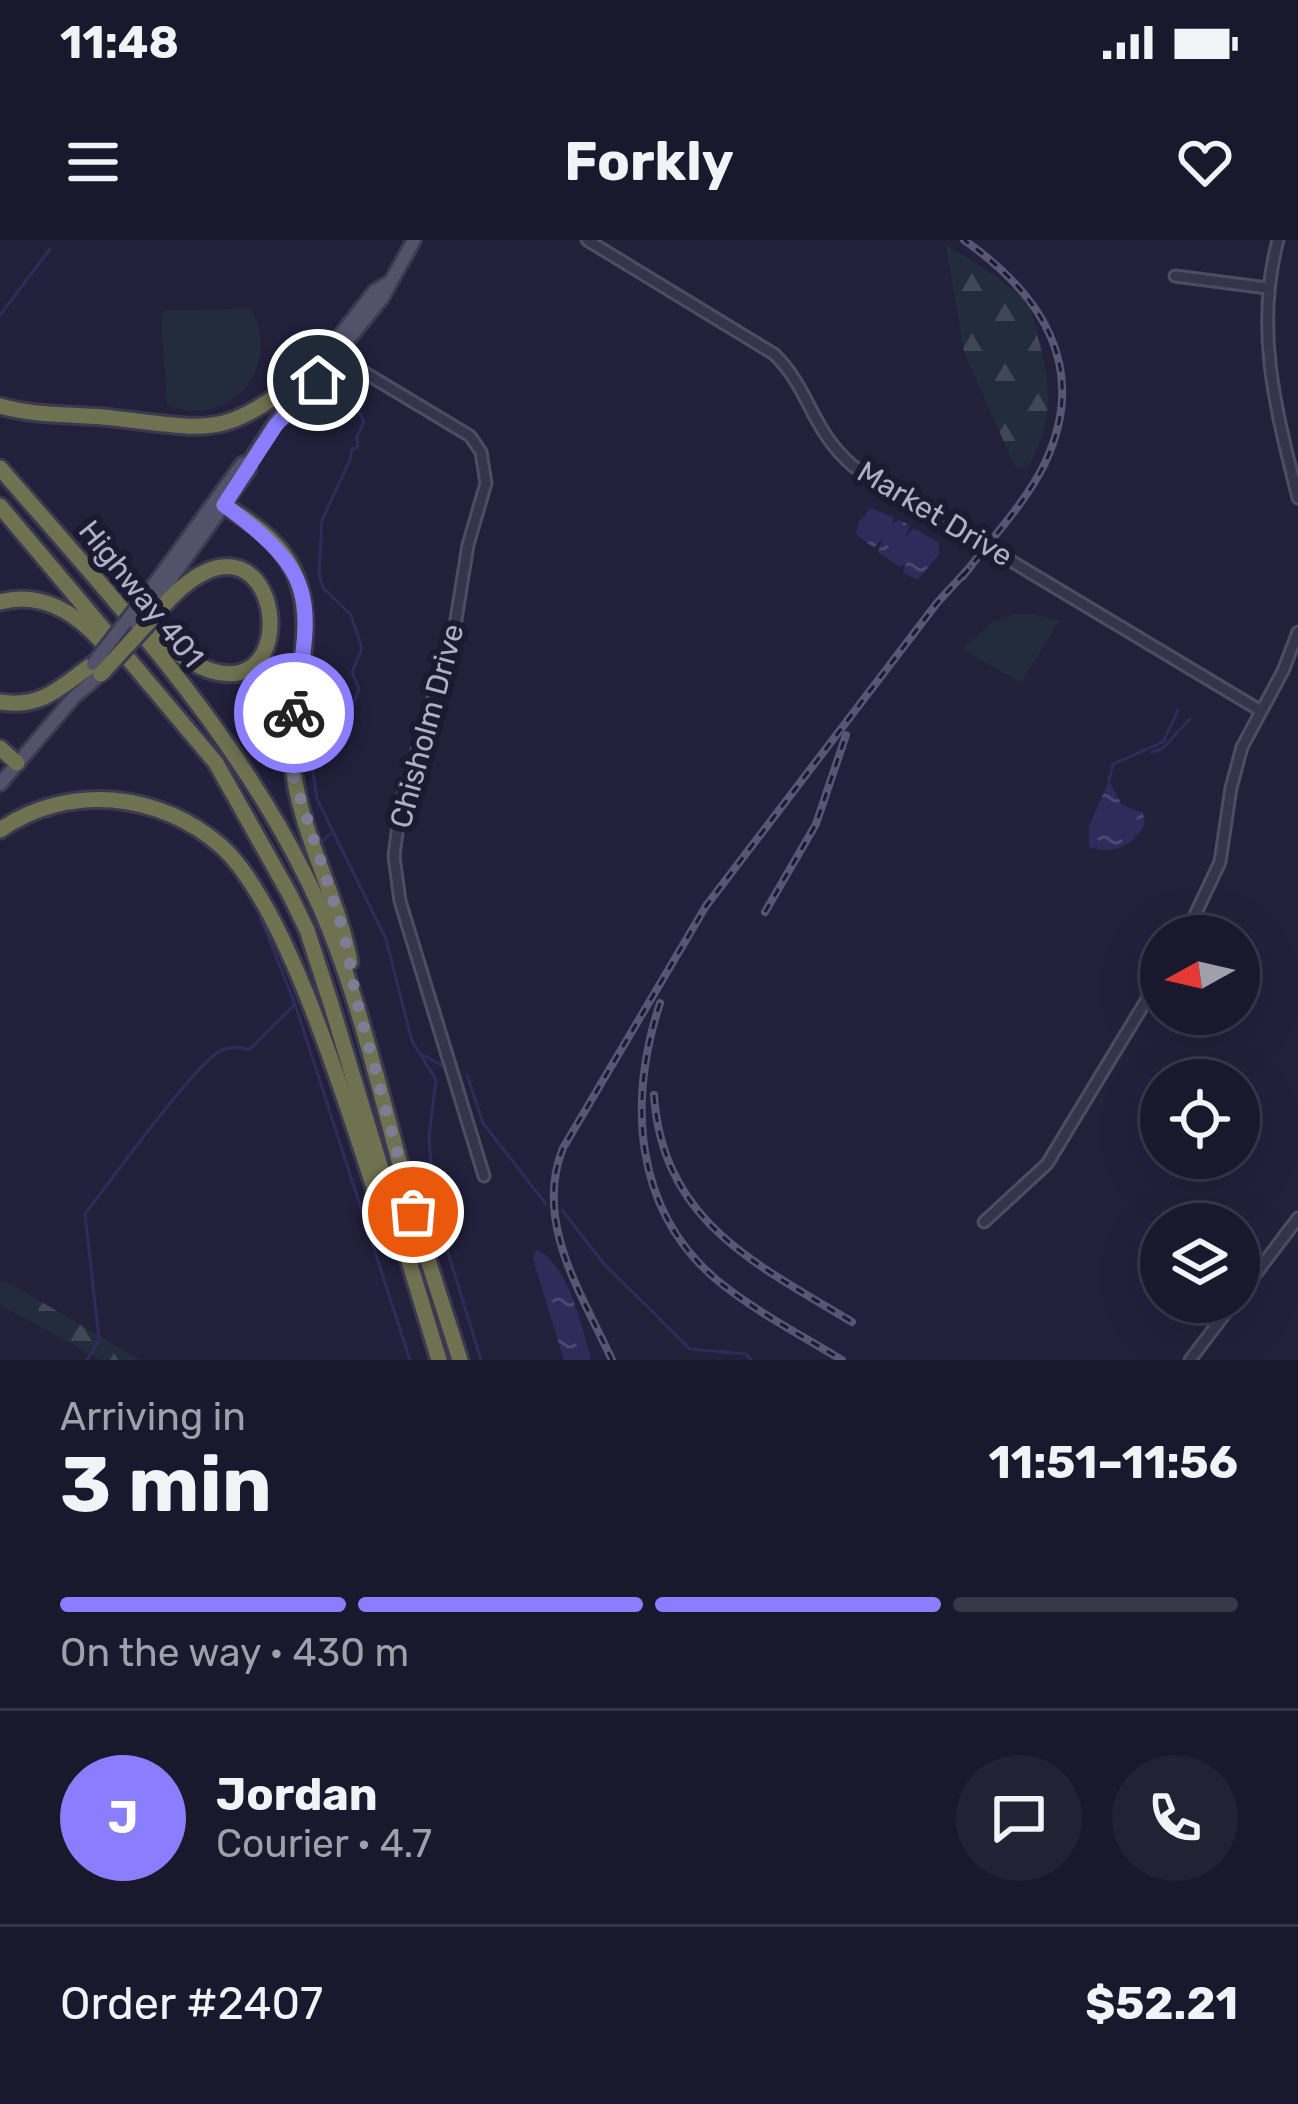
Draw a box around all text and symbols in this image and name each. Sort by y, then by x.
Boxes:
text: 11:48 [60,16,179,69]
icon: menu [60,129,126,195]
icon: heart [1172,129,1238,195]
text: Forkly [564,130,734,194]
pin [267,329,369,431]
icon: home [285,347,351,413]
street label: Market Drive [851,454,1019,574]
street label: Highway 401 [71,513,211,675]
street label: Chisholm Drive [382,620,472,832]
courier [234,653,354,773]
icon: bike [261,680,327,746]
north arrow [1140,915,1260,1035]
map controls [1140,915,1260,1323]
button: locate [1140,1059,1260,1179]
pin [362,1161,464,1263]
icon: bag [380,1179,446,1245]
button: layers [1140,1203,1260,1323]
text: Arriving in [60,1394,246,1440]
text: 11:51–11:56 [988,1436,1238,1489]
text: 3 min [60,1438,272,1531]
text: On the way · 430 m [60,1630,409,1676]
button: chat [956,1755,1082,1881]
button: phone [1112,1755,1238,1881]
text: Jordan [216,1768,378,1821]
text: J [108,1791,138,1844]
text: Courier · 4.7 [216,1821,432,1867]
text: Order #2407 [60,1977,323,2030]
text: $52.21 [1085,1977,1238,2030]

